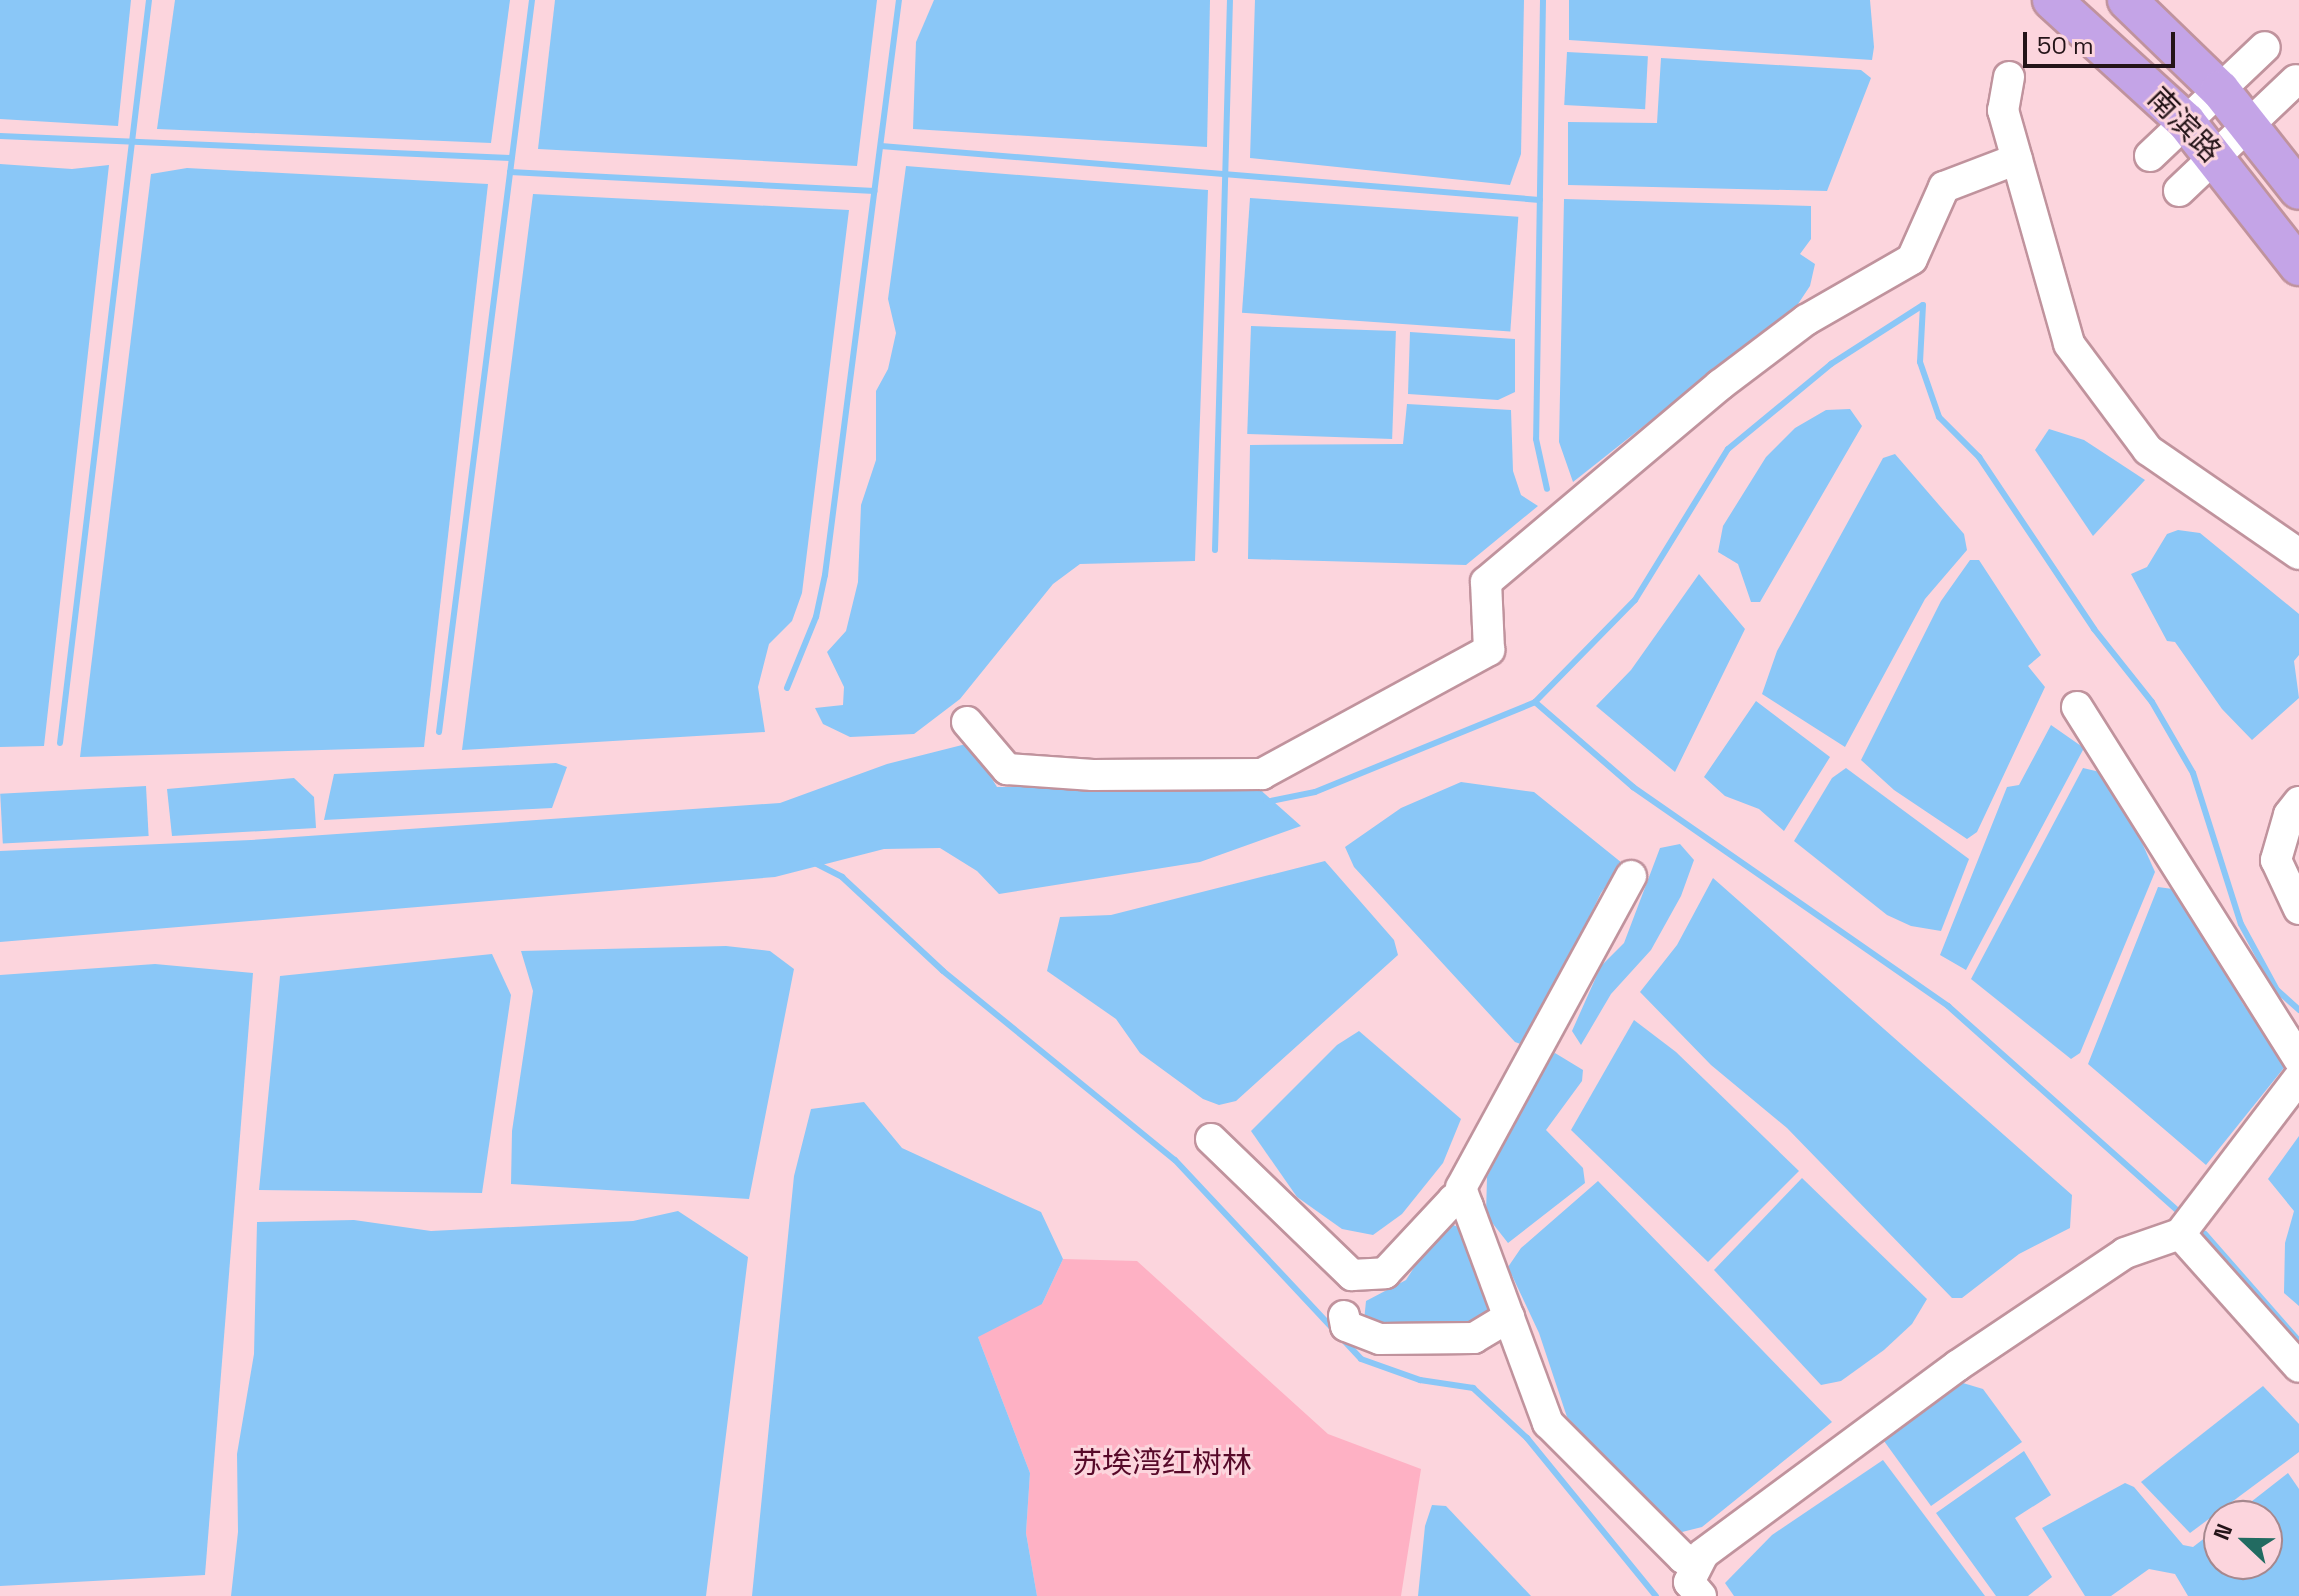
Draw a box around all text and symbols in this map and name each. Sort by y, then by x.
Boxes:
scale bar [2027,16,2179,66]
text: 50 m [2037,30,2094,61]
street label: 南滨路 [2140,80,2228,170]
park label: 苏埃湾红树林 [1072,1445,1252,1481]
north arrow [2203,1500,2283,1580]
text: N [2207,1520,2238,1544]

